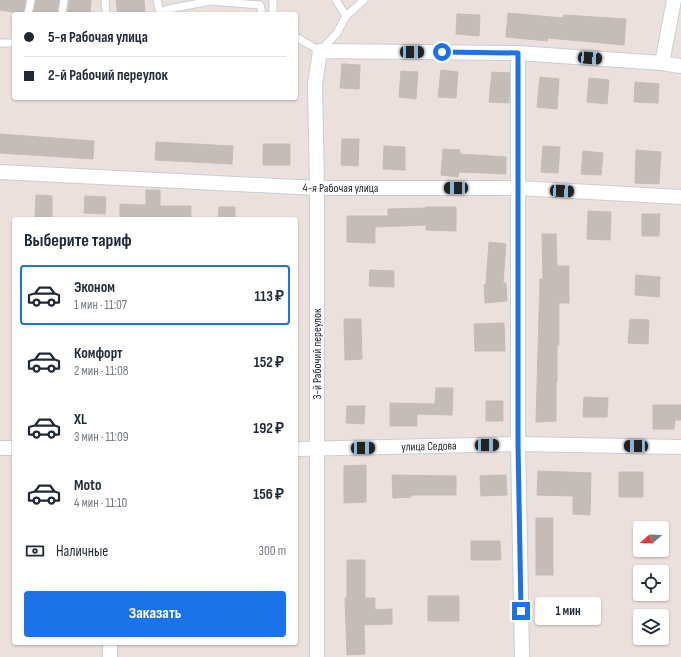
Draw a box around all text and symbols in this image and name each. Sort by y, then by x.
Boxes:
text: 5-я Рабочая улица [48,28,148,47]
route start [433,43,451,61]
car [400,46,424,58]
car [578,51,602,65]
text: 2-й Рабочий переулок [48,66,168,85]
street label: 4-я Рабочая улица [302,180,379,196]
car [444,182,468,194]
car [550,184,574,198]
text: Выберите тариф [24,230,132,251]
icon: car [26,277,62,313]
text: Эконом [74,278,115,297]
text: 113 ₽ [254,287,284,306]
text: 1 мин · 11:07 [74,297,127,313]
street label: 3-й Рабочий переулок [310,308,325,399]
icon: car [26,343,62,379]
text: Комфорт [74,344,123,363]
text: 152 ₽ [254,353,284,372]
text: 2 мин · 11:08 [74,363,128,379]
icon: car [26,409,62,445]
text: XL [74,410,87,429]
text: 192 ₽ [253,419,284,438]
text: 3 мин · 11:09 [74,429,129,445]
street label: улица Седова [401,438,457,455]
car [475,439,499,451]
car [624,440,648,452]
car [351,442,375,454]
icon: car [26,475,62,511]
text: Moto [74,476,101,495]
text: 156 ₽ [253,485,284,504]
text: 4 мин · 11:10 [74,495,127,511]
north arrow [633,521,669,557]
map controls [633,521,669,645]
icon: cash [24,540,46,562]
text: Наличные [56,542,108,561]
text: 300 m [259,543,286,559]
button: locate [633,565,669,601]
button: Заказать [24,591,286,637]
callout: 1 мин [535,597,601,625]
route end [512,602,530,620]
text: 1 мин [555,603,581,619]
button: layers [633,609,669,645]

